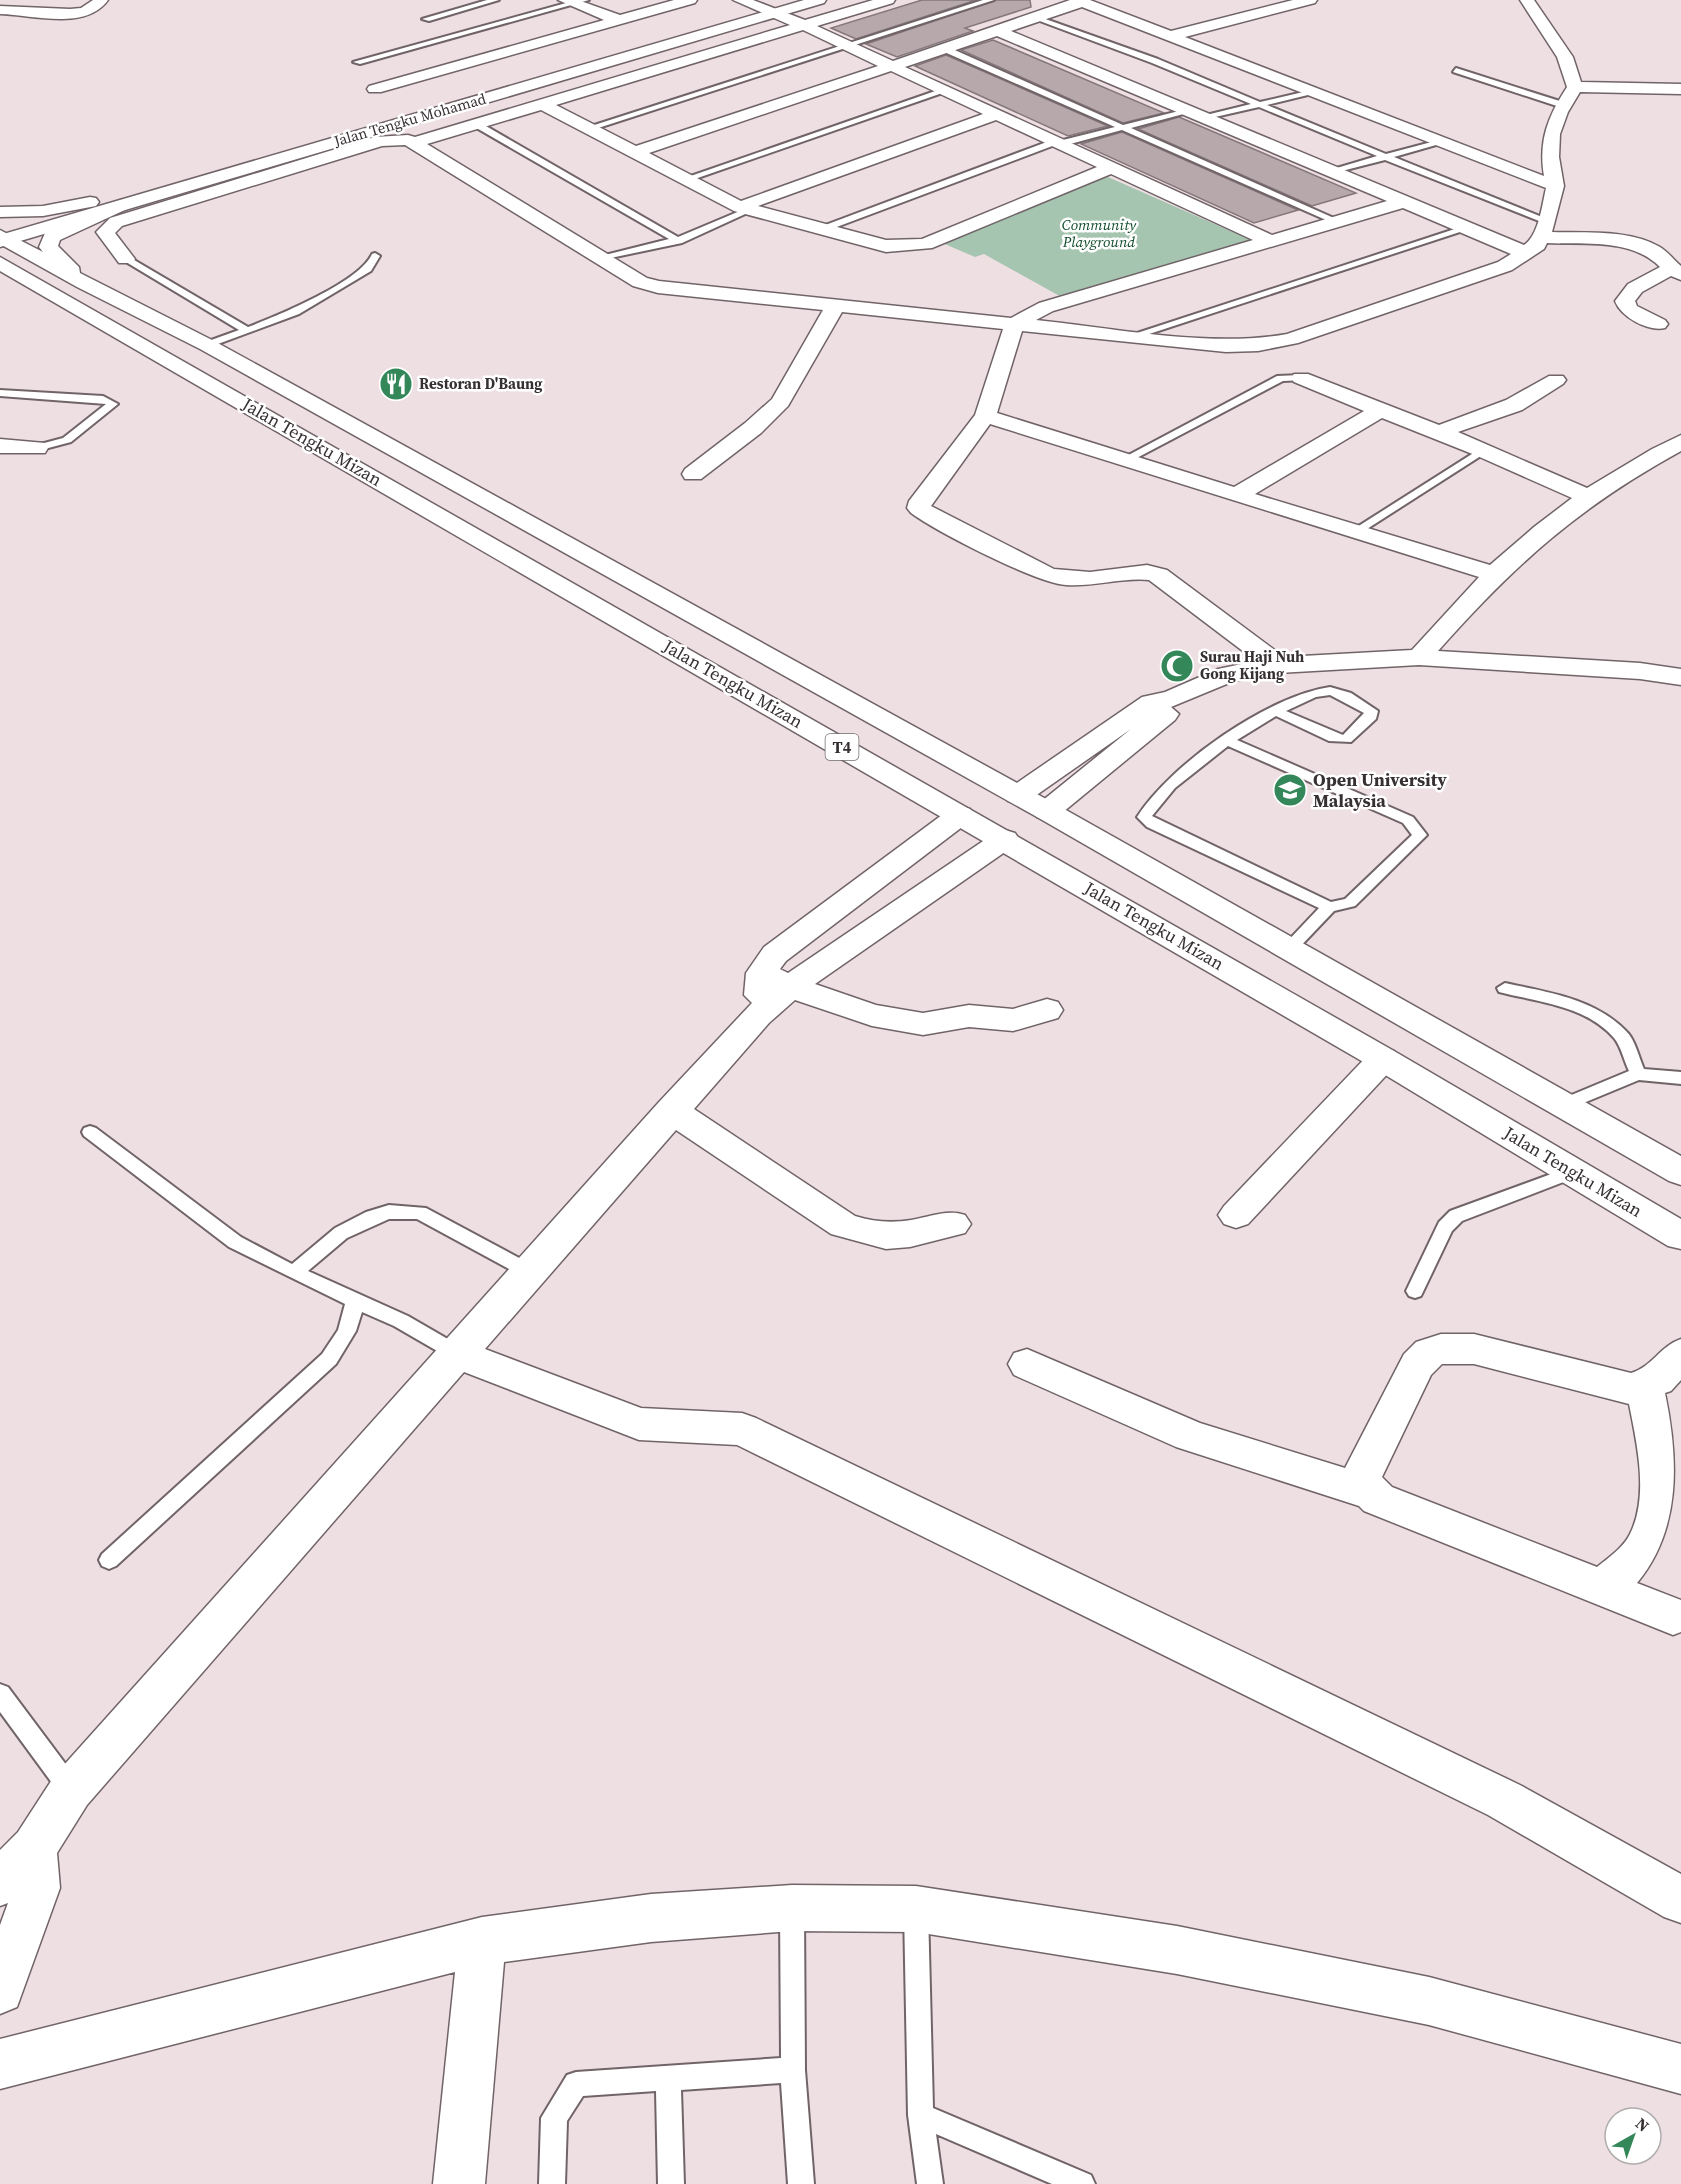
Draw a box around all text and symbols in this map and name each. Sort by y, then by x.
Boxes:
street label: Jalan Tengku Mohamad [330,88,489,152]
park label: Community Playground [1062,214,1137,252]
restaurant icon: Restoran D'Baung [378,366,414,402]
place label: Restoran D'Baung [419,373,542,394]
street label: Jalan Tengku Mizan [237,391,387,492]
street label: Jalan Tengku Mizan [658,633,808,734]
place label: Surau Haji Nuh Gong Kijang [1200,646,1304,684]
mosque icon: Surau Haji Nuh Gong Kijang [1159,648,1195,684]
road number: T4 [826,734,858,760]
place label: Open University Malaysia [1313,767,1447,813]
school or university icon: Open University Malaysia [1272,772,1308,808]
street label: Jalan Tengku Mizan [1079,875,1229,976]
street label: Jalan Tengku Mizan [1498,1120,1647,1223]
north arrow [1603,2106,1663,2166]
text: N [1631,2112,1654,2137]

